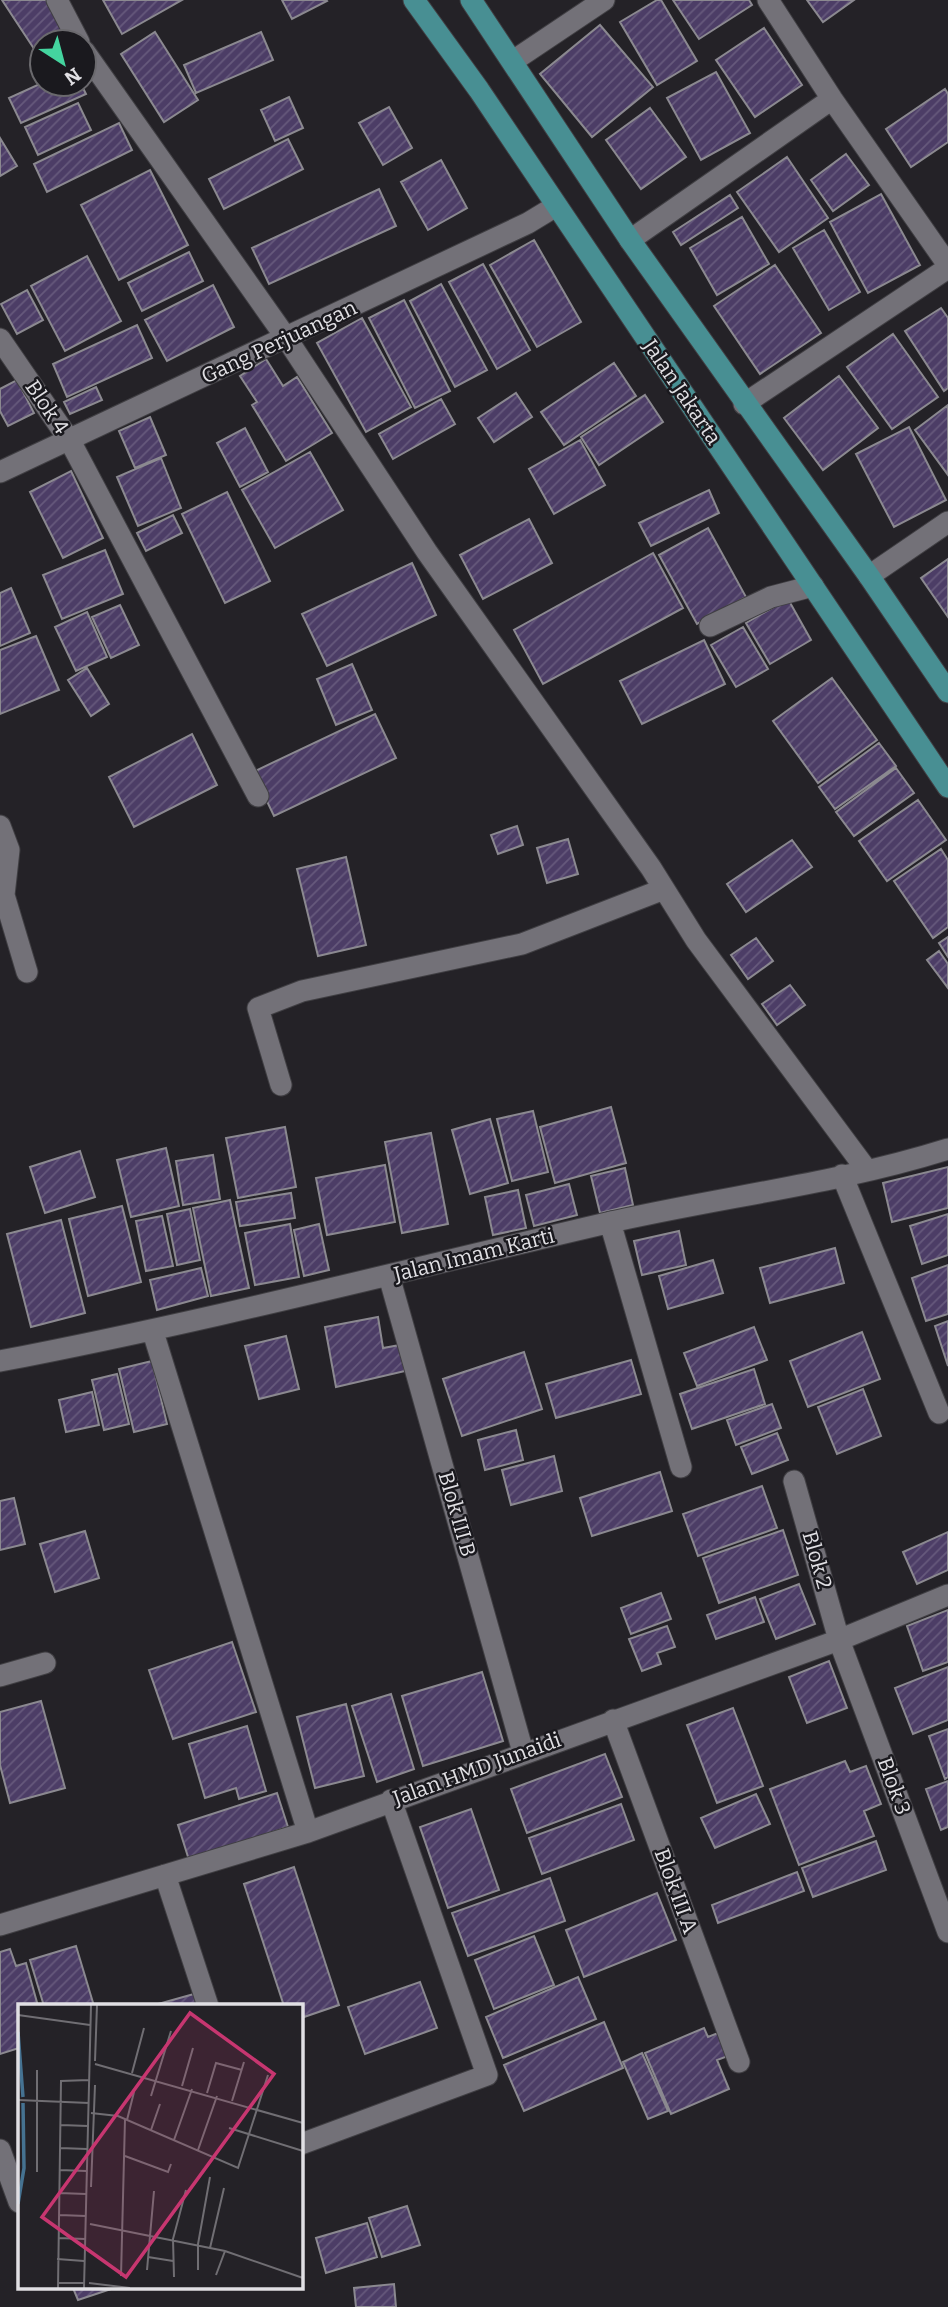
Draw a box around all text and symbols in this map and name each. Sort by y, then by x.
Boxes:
north arrow [28,28,98,98]
text: N [60,63,85,90]
street label: Gang Perjuangan [197,295,361,389]
street label: Jalan Jakarta [637,333,727,450]
street label: Blok 4 [20,375,74,439]
street label: Jalan Imam Karti [390,1222,557,1288]
street label: Blok III B [432,1468,482,1560]
street label: Blok 2 [796,1528,838,1592]
street label: Jalan HMD Junaidi [389,1727,565,1812]
street label: Blok 3 [872,1754,916,1818]
street label: Blok III A [649,1845,703,1937]
inset map [18,2004,303,2290]

